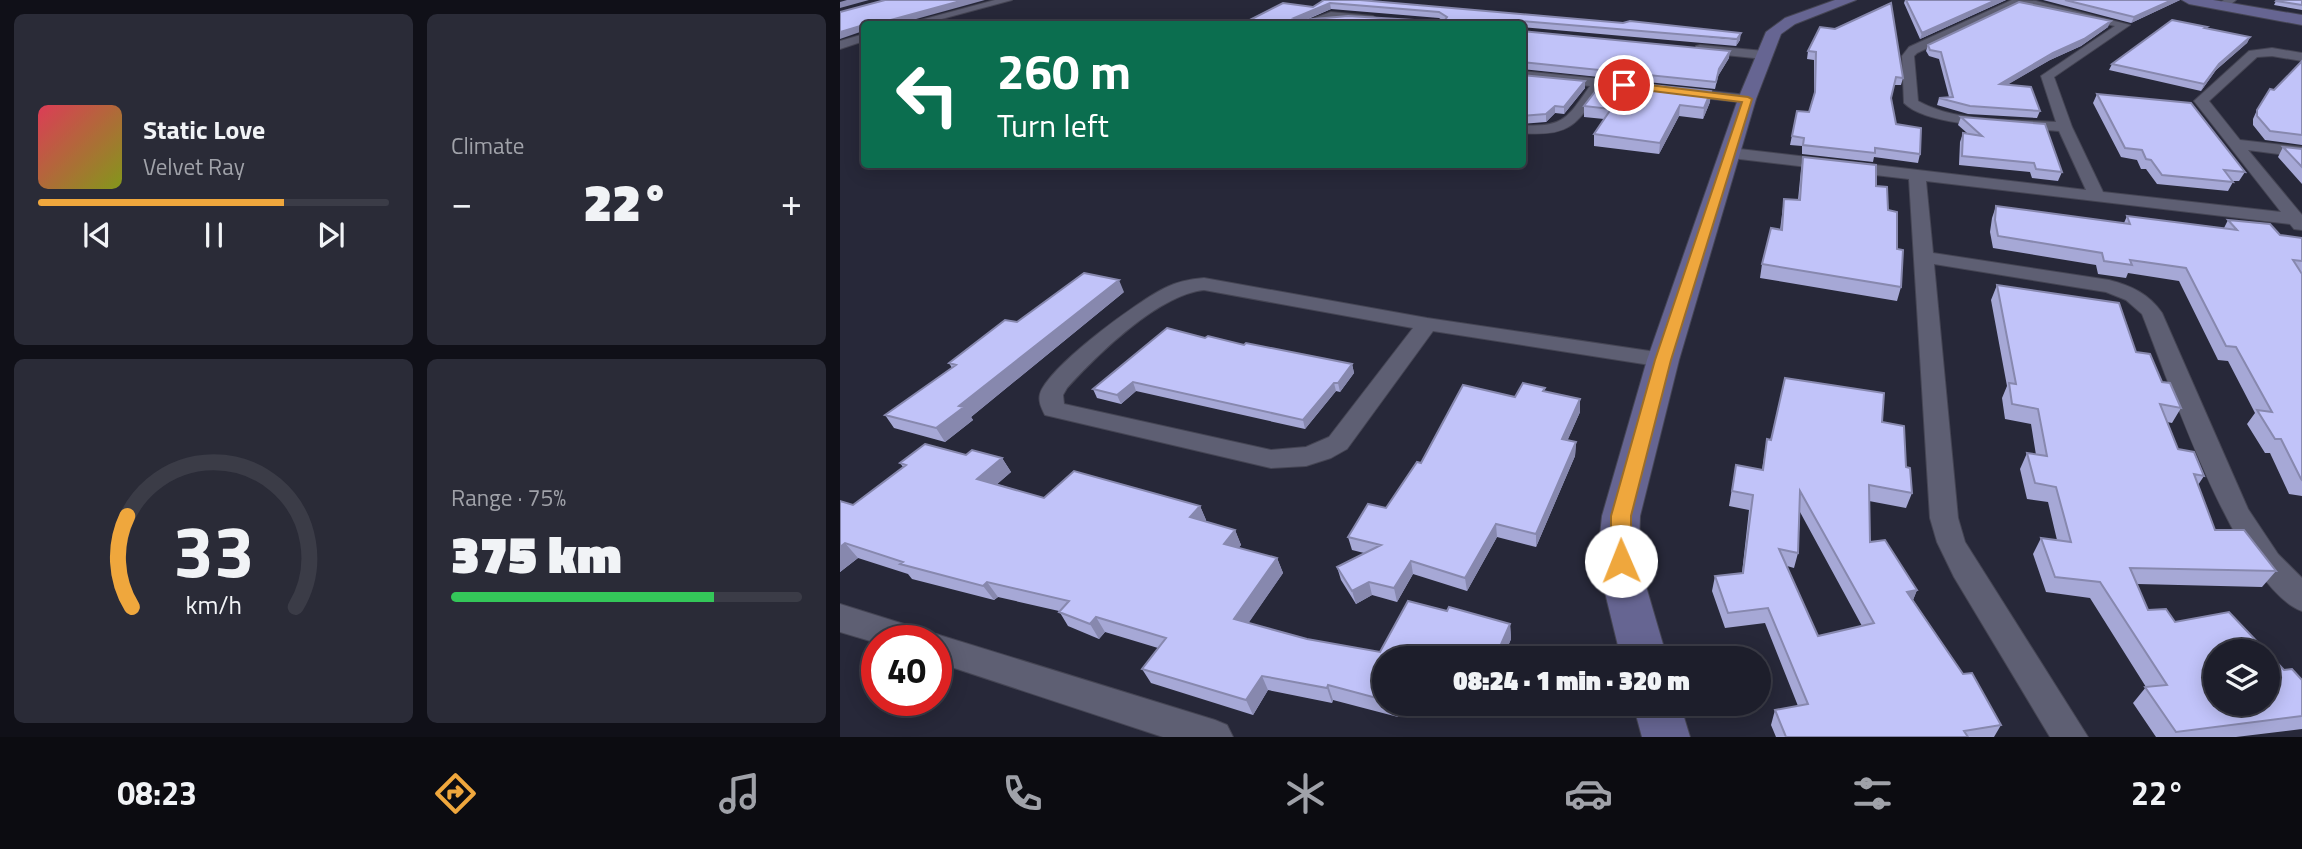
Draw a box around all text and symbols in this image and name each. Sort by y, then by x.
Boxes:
text: 260 m [997,33,1131,108]
icon: left [882,49,973,140]
pin [1594,55,1654,115]
icon: arrive [1605,66,1643,104]
text: Turn left [997,101,1109,149]
text: Static Love [143,110,265,149]
text: Climate [451,128,524,163]
text: Velvet Ray [143,149,245,184]
text: 22° [584,162,669,241]
text: − [451,173,472,231]
text: + [781,173,802,231]
icon: previous [78,216,116,254]
icon: pause [195,216,233,254]
icon: next [312,216,350,254]
text: Range · 75% [451,480,566,515]
text: 33 [173,495,254,605]
text: 375 km [451,514,622,593]
position arrow [1584,524,1658,598]
text: km/h [185,586,242,624]
speed limit sign: 40 [861,625,952,716]
map controls [2203,639,2280,716]
button: layers [2203,639,2280,716]
text: 08:24 · 1 min · 320 m [1453,661,1690,700]
text: 08:23 [117,769,197,817]
icon: directions [431,769,480,818]
icon: music [715,769,764,818]
icon: phone [998,769,1047,818]
icon: climate [1281,769,1330,818]
icon: car [1564,769,1613,818]
icon: filters [1848,769,1897,818]
text: 22° [2131,769,2185,817]

